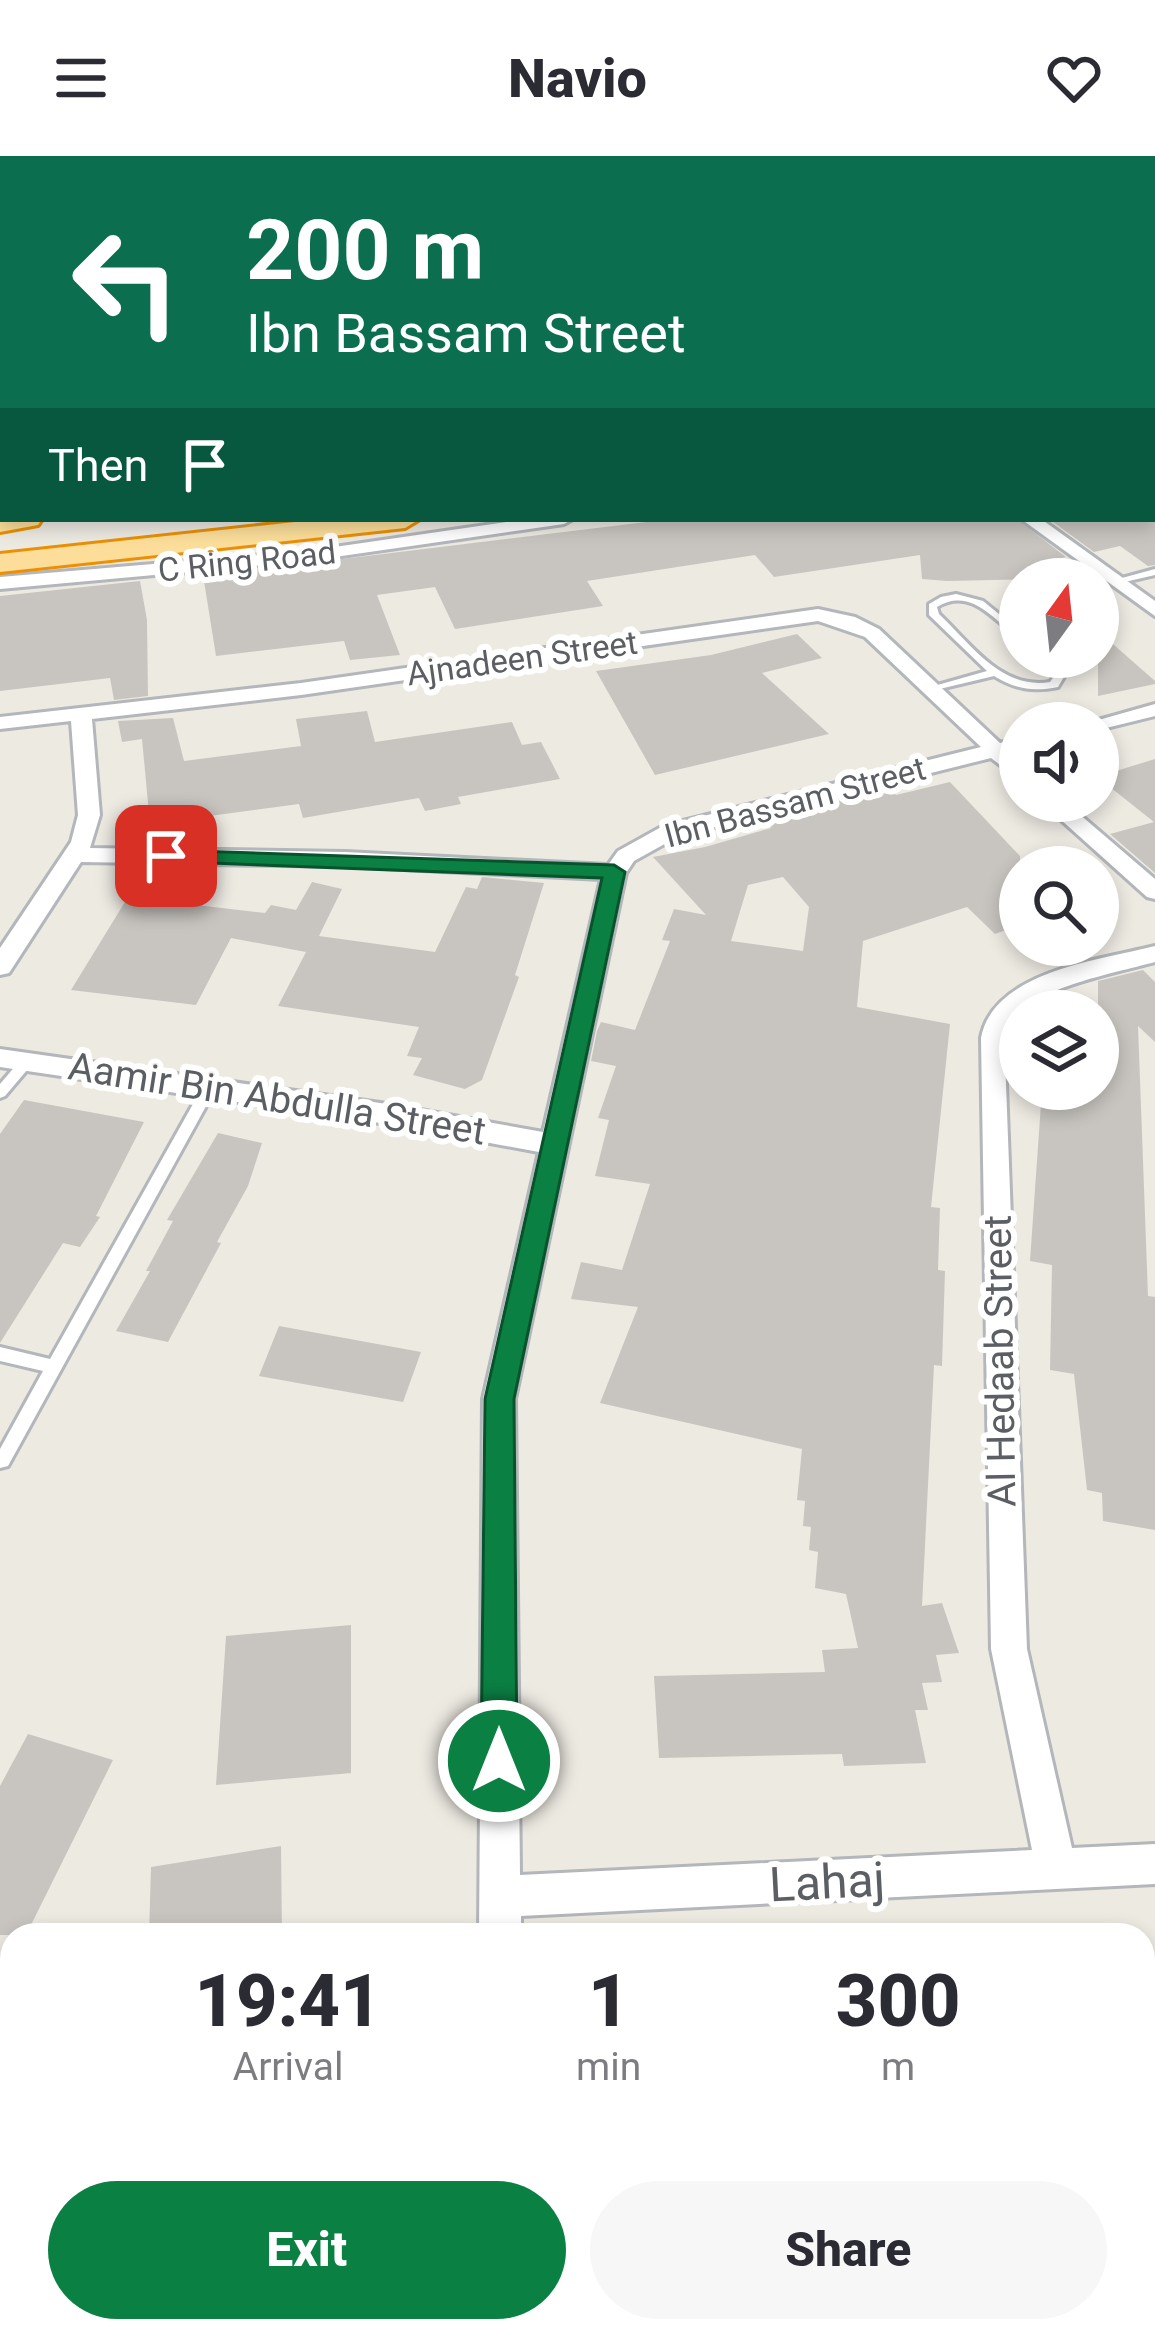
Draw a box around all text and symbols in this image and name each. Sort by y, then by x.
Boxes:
icon: menu [48,45,114,111]
icon: heart [1041,45,1107,111]
text: Navio [508,47,647,110]
text: 200 m [246,201,484,300]
icon: left [48,204,204,360]
text: Ibn Bassam Street [246,302,686,365]
icon: arrive [172,432,238,498]
text: Then [48,439,148,492]
street label: C Ring Road [156,532,338,590]
north arrow [999,558,1119,678]
map controls [999,558,1119,1110]
street label: Ajnadeen Street [404,622,640,694]
button: sound [999,702,1119,822]
street label: Ibn Bassam Street [660,748,930,856]
pin [115,805,217,907]
icon: arrive [133,823,199,889]
button: search [999,846,1119,966]
button: layers [999,990,1119,1110]
street label: Aamir Bin Abdulla Street [65,1043,489,1155]
street label: Al Hedaab Street [974,1215,1026,1507]
position arrow [436,1698,562,1824]
street label: Lahaj [768,1851,886,1913]
text: 19:41 [195,1959,382,2044]
text: 1 [588,1959,629,2044]
text: 300 [836,1959,960,2044]
text: Arrival [233,2044,343,2090]
text: min [576,2044,641,2090]
text: m [881,2044,915,2090]
button: Exit [48,2181,566,2319]
button: Share [590,2181,1107,2319]

